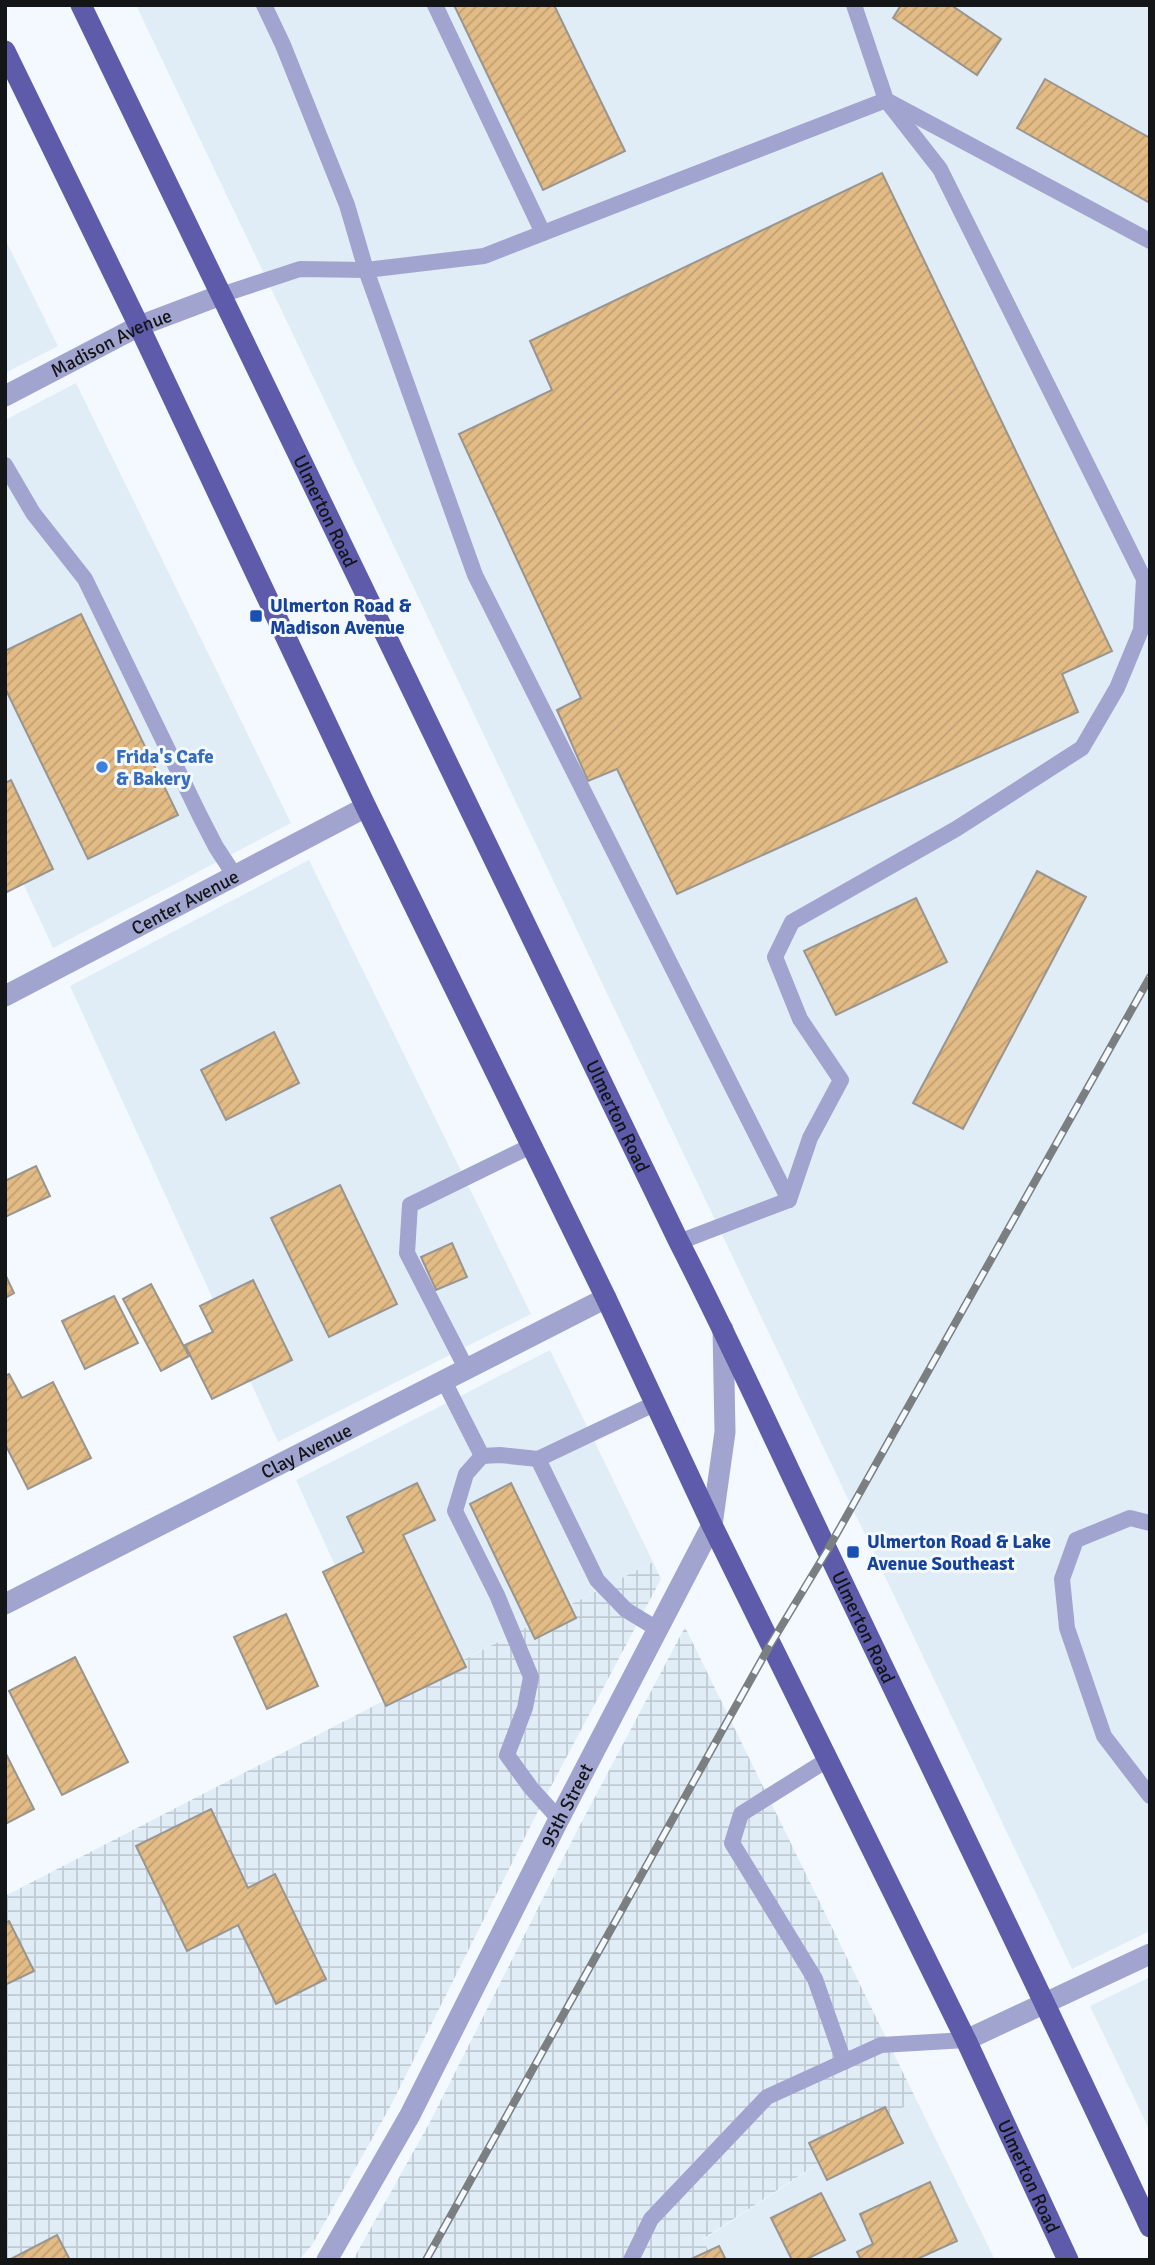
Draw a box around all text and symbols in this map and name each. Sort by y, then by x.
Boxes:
street label: Madison Avenue [47,304,175,383]
street label: Ulmerton Road [287,451,362,572]
place label: Ulmerton Road & Madison Avenue [270,594,412,640]
marker: Ulmerton Road & Madison Avenue [248,608,264,624]
place label: Frida's Cafe & Bakery [116,745,214,791]
marker: Frida's Cafe & Bakery [94,759,110,775]
street label: Center Avenue [128,865,243,941]
street label: Ulmerton Road [580,1056,655,1177]
street label: Clay Avenue [257,1418,356,1485]
place label: Ulmerton Road & Lake Avenue Southeast [867,1530,1051,1576]
marker: Ulmerton Road & Lake Avenue Southeast [845,1544,861,1560]
street label: Ulmerton Road [826,1567,900,1688]
street label: 95th Street [536,1759,599,1852]
street label: Ulmerton Road [992,2116,1065,2237]

